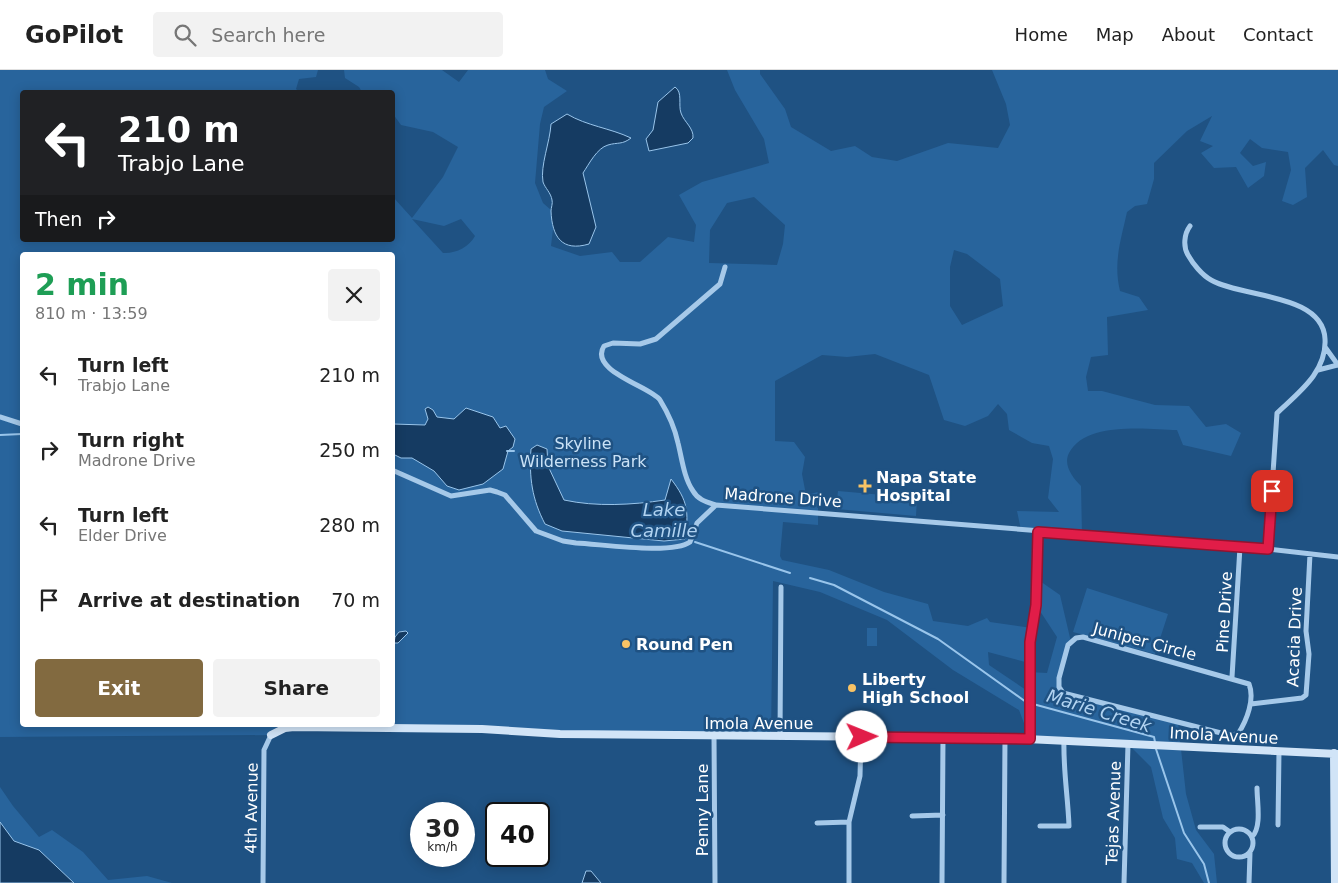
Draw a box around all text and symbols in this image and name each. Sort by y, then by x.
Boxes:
search box [153,12,503,57]
text: GoPilot [25,21,123,49]
icon: search [171,21,199,49]
text: Search here [211,24,325,46]
text: Home [1015,24,1068,45]
text: Map [1096,24,1134,45]
text: About [1162,24,1215,45]
text: Contact [1243,24,1313,45]
icon: left [35,110,100,175]
text: 210 m [118,110,240,150]
text: Trabjo Lane [118,151,244,176]
icon: right [92,205,120,233]
text: Then [35,208,82,230]
text: 2 min [35,267,129,302]
button: close [328,269,380,321]
text: 810 m · 13:59 [35,304,148,323]
text: Turn left [78,354,169,376]
icon: left [35,361,63,389]
text: 210 m [319,364,380,386]
text: Trabjo Lane [78,376,170,395]
text: Turn right [78,429,184,451]
park label: Skyline Wilderness Park [520,434,647,471]
icon: right [35,436,63,464]
text: 250 m [319,439,380,461]
text: Madrone Drive [78,451,196,470]
place label: Napa State Hospital [876,468,977,505]
pin [1251,470,1293,512]
icon: arrive [1258,477,1286,505]
marker: Napa State Hospital [858,479,872,493]
street label: Madrone Drive [724,484,842,511]
water label: Lake Camille [630,499,698,541]
text: Turn left [78,504,169,526]
icon: left [35,511,63,539]
text: 280 m [319,514,380,536]
text: Elder Drive [78,526,167,545]
street label: Pine Drive [1213,571,1236,653]
icon: arrive [35,586,63,614]
street label: Acacia Drive [1283,587,1306,687]
text: Arrive at destination [78,589,300,611]
text: 70 m [331,589,380,611]
street label: Juniper Circle [1090,618,1199,664]
place label: Round Pen [636,635,733,654]
marker: Round Pen [620,638,632,650]
button: Exit [35,659,203,717]
button: Share [213,659,380,717]
place label: Liberty High School [862,670,969,707]
marker: Liberty High School [846,682,858,694]
water label: Marie Creek [1044,685,1156,737]
position arrow [835,710,887,762]
street label: Imola Avenue [705,714,813,733]
street label: Imola Avenue [1169,723,1279,748]
street label: Tejas Avenue [1102,761,1125,866]
street label: 4th Avenue [241,762,262,854]
street label: Penny Lane [693,764,712,856]
speed limit sign: 40 [485,802,550,867]
text: 30 [425,814,460,843]
text: km/h [427,840,458,854]

